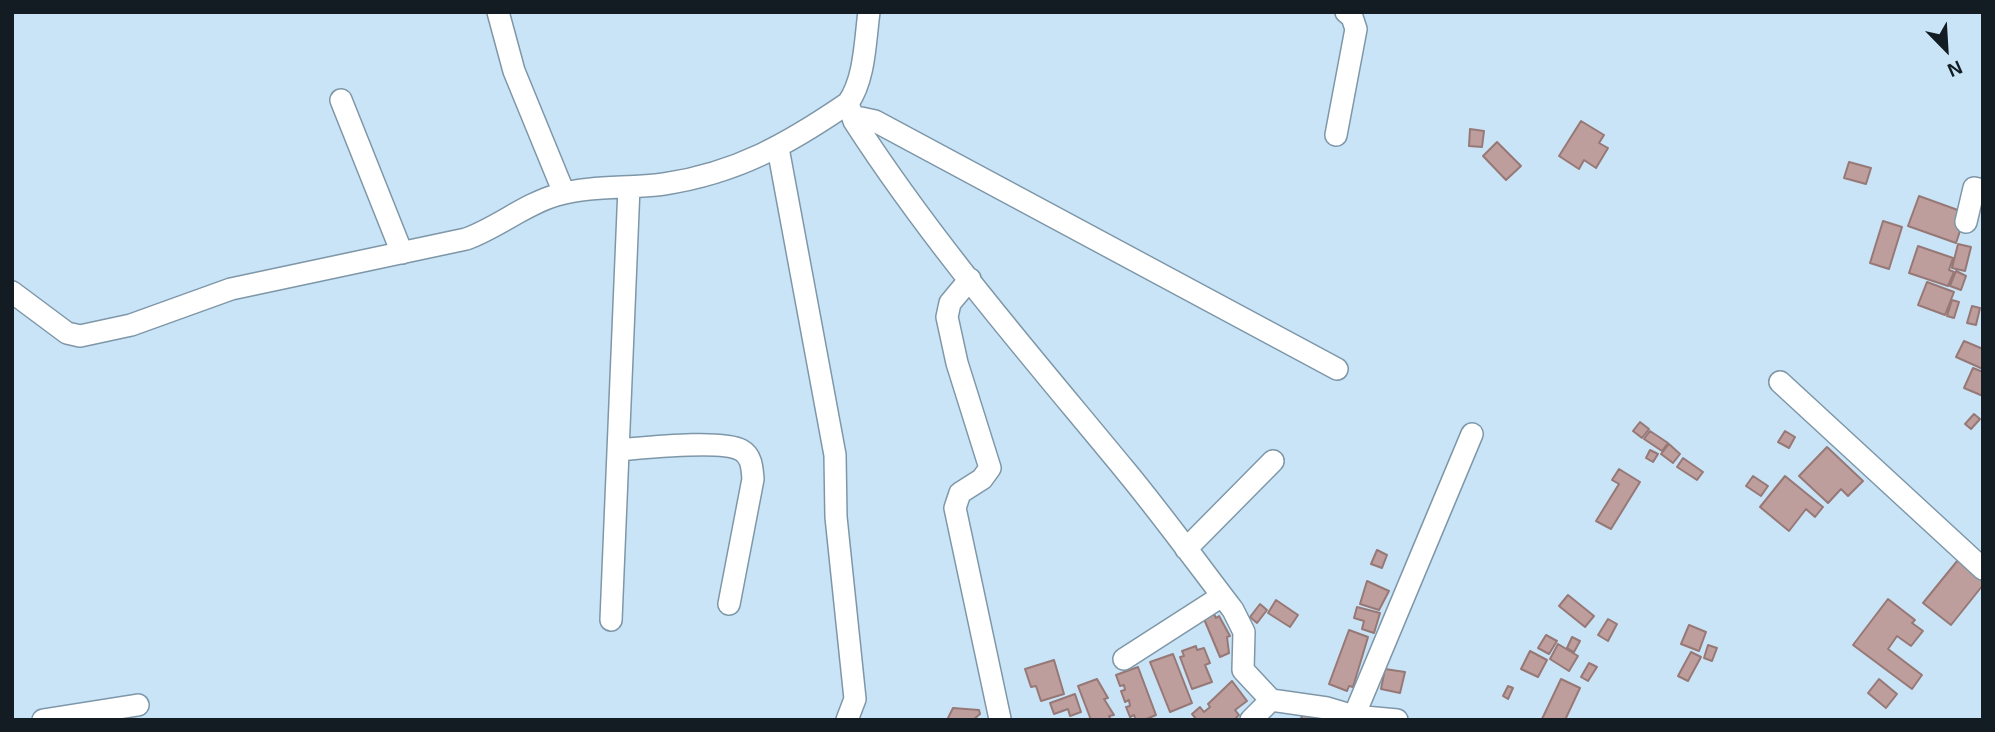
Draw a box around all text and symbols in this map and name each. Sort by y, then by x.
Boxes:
north arrow [1911,14,1981,84]
text: N [1944,56,1965,81]

